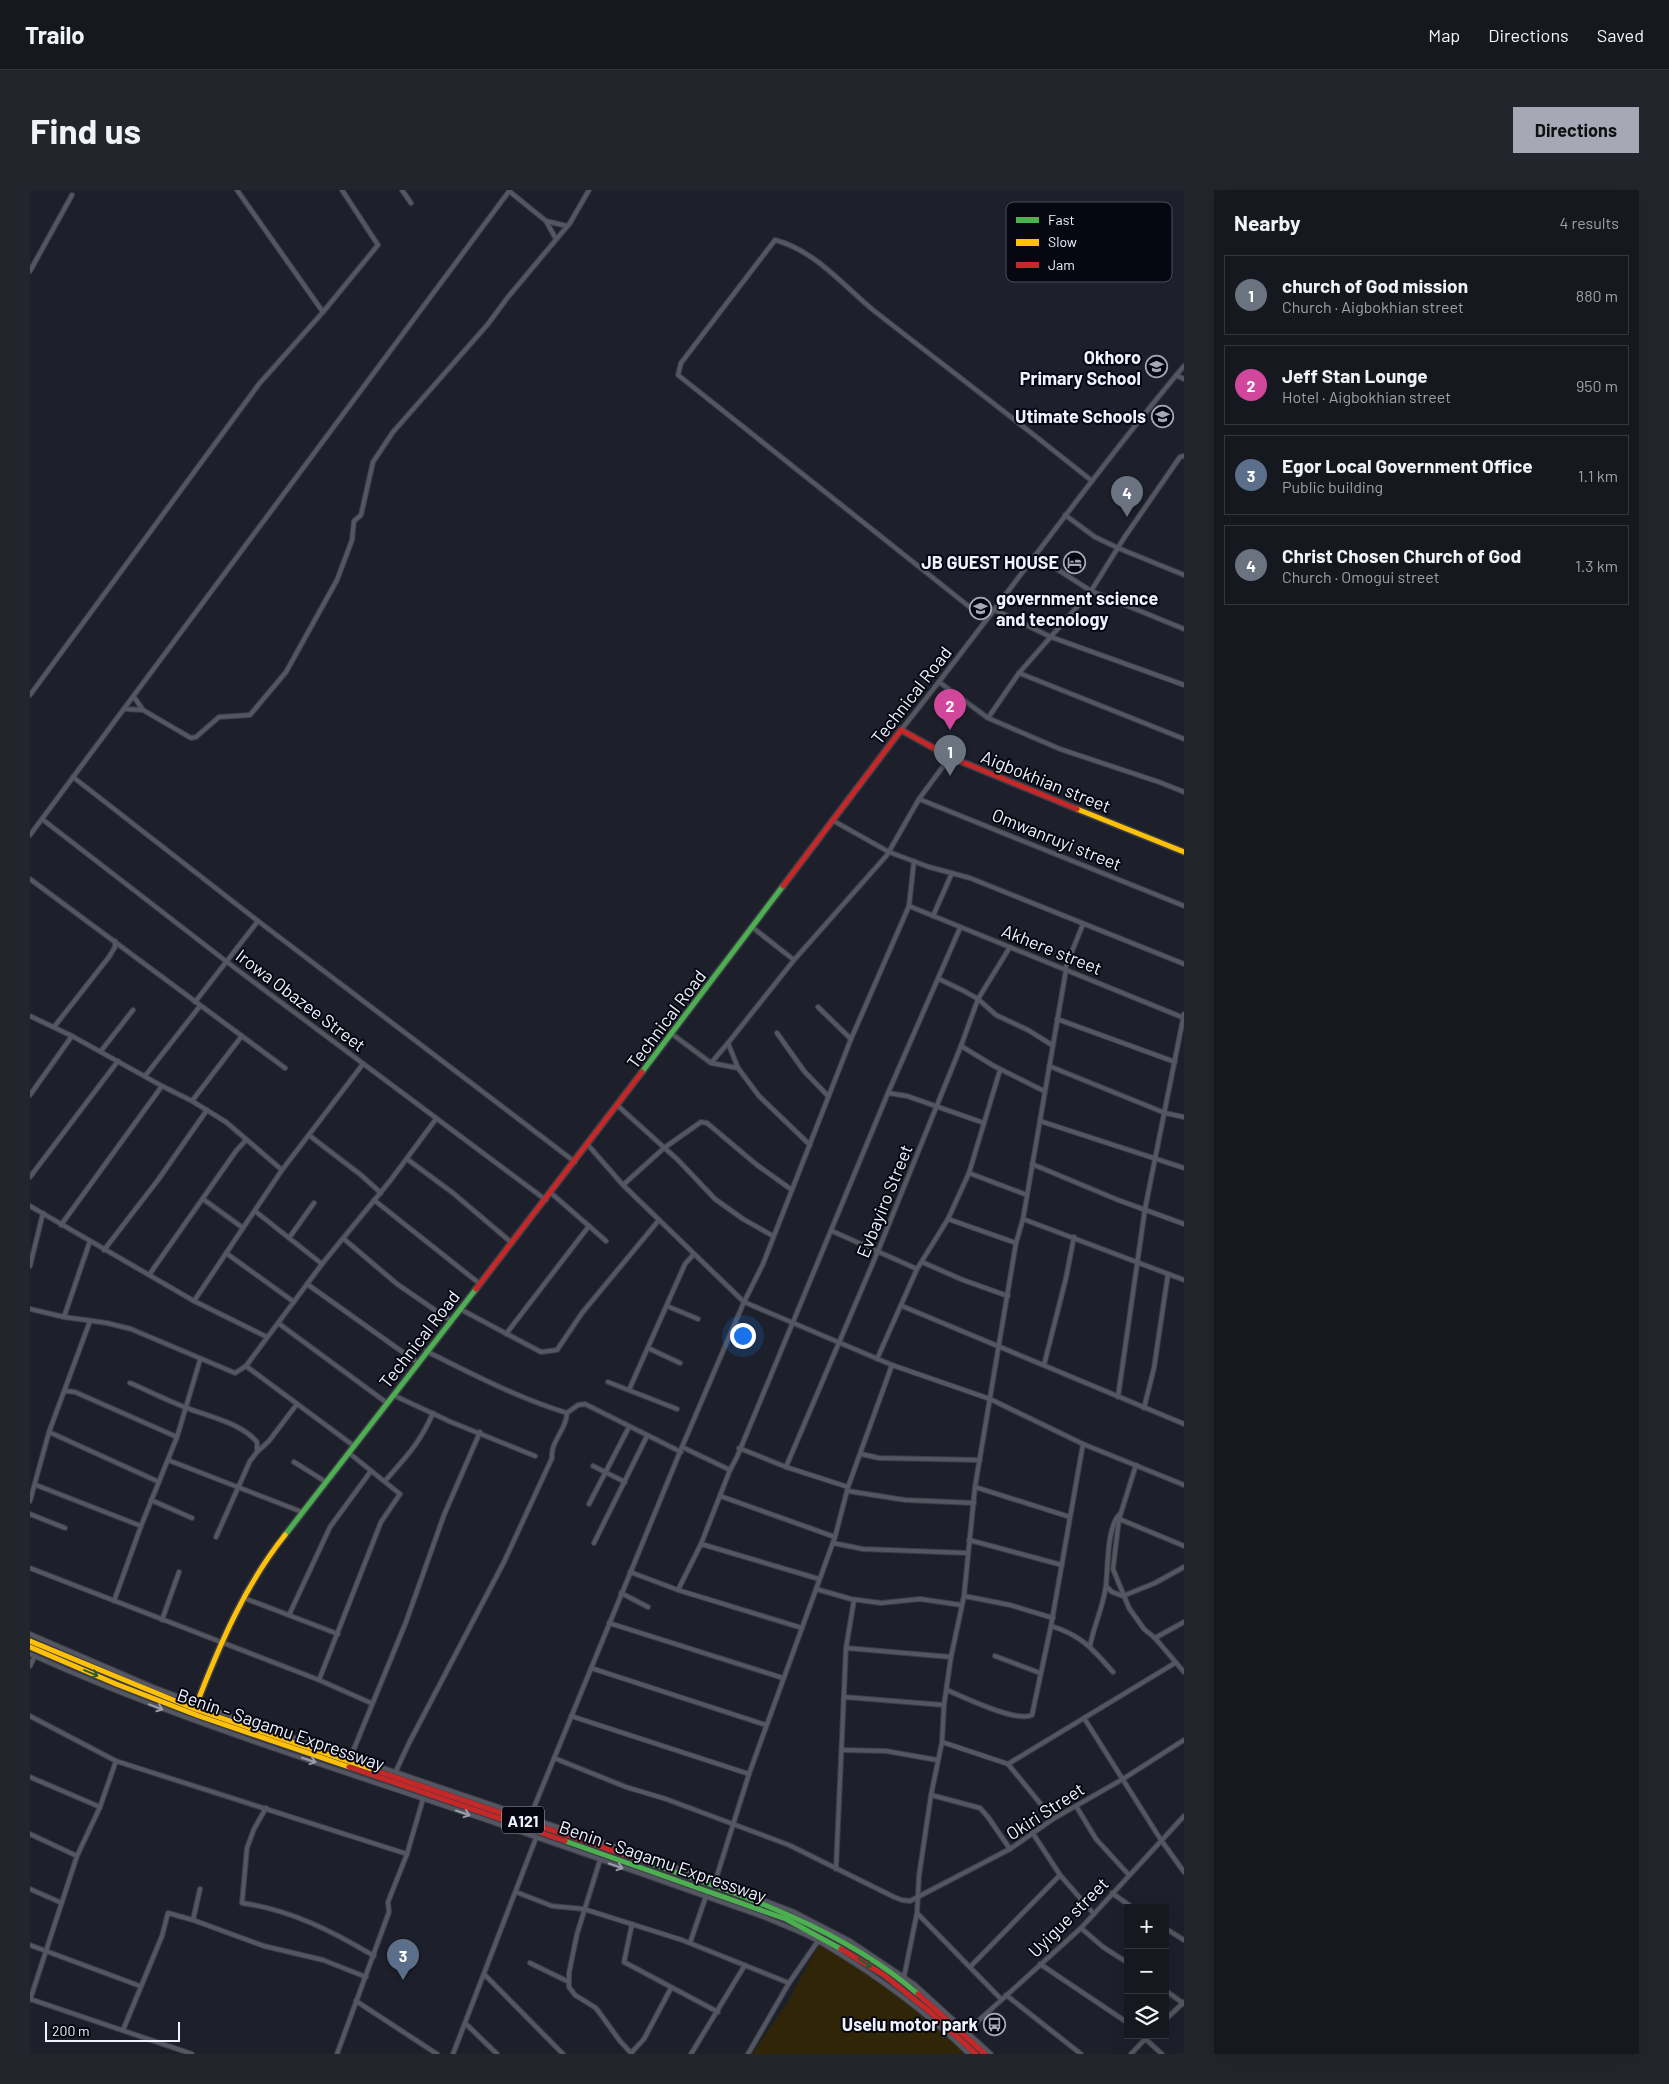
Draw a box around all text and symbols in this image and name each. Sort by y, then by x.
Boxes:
text: Trailo [25,20,85,49]
text: Map [1428,24,1460,46]
text: Directions [1488,24,1569,46]
text: Saved [1597,24,1644,46]
button: Directions [1513,107,1639,153]
text: Find us [30,109,141,151]
legend [1006,202,1172,282]
text: Nearby [1234,210,1300,235]
text: Fast [1048,211,1074,228]
text: 4 results [1559,213,1619,232]
text: Slow [1048,233,1077,250]
text: Jam [1048,256,1075,273]
text: church of God mission [1282,274,1468,297]
text: 1 [1248,286,1254,305]
text: 880 m [1576,286,1618,305]
text: Church · Aigbokhian street [1282,297,1464,316]
place label: Okhoro Primary School [1020,346,1141,389]
school or university icon: Okhoro Primary School [1145,355,1169,379]
text: Jeff Stan Lounge [1282,364,1428,387]
text: 2 [1247,376,1255,395]
text: 950 m [1576,376,1618,395]
text: Hotel · Aigbokhian street [1282,387,1451,406]
school or university icon: Utimate Schools [1150,404,1174,428]
place label: Utimate Schools [1015,405,1146,427]
text: Egor Local Government Office [1282,454,1533,477]
text: 3 [1247,466,1255,485]
text: 1.1 km [1578,466,1618,485]
pin: 4 [1111,476,1143,517]
text: Public building [1282,477,1383,496]
text: Christ Chosen Church of God [1282,544,1521,567]
hotel icon: JB GUEST HOUSE [1063,550,1087,574]
place label: JB GUEST HOUSE [921,551,1059,573]
text: 4 [1246,556,1256,575]
text: 1.3 km [1575,556,1618,575]
text: Church · Omogui street [1282,567,1440,586]
place label: government science and tecnology [996,587,1158,630]
school or university icon: government science and tecnology [968,596,992,620]
street label: Technical Road [866,642,956,748]
pin: 2 [934,689,966,730]
pin: 1 [934,735,966,776]
street label: Aigbokhian street [978,745,1114,817]
street label: Omwanruyi street [989,803,1125,875]
street label: Akhere street [999,919,1105,979]
street label: Irowa Obazee Street [232,944,370,1056]
street label: Technical Road [622,965,710,1073]
street label: Evbayiro Street [851,1141,917,1261]
street label: Technical Road [374,1286,464,1392]
your location [730,1323,756,1349]
one-way arrow [83,1669,98,1679]
street label: Benin - Sagamu Expressway [174,1683,388,1775]
one-way arrow [148,1703,163,1712]
one-way arrow [301,1756,317,1766]
street label: Okiri Street [1002,1778,1088,1844]
road number: A121 [502,1806,544,1834]
one-way arrow [455,1809,470,1818]
street label: Benin - Sagamu Expressway [556,1815,770,1907]
one-way arrow [608,1862,624,1871]
street label: Uyigue street [1023,1872,1113,1962]
map controls [1124,1904,1169,2039]
button: + [1124,1904,1169,1949]
pin: 3 [387,1939,419,1980]
button: − [1124,1949,1169,1994]
one-way arrow [857,1958,871,1968]
button: layers [1124,1994,1169,2039]
bus stop icon: Uselu motor park [982,2012,1006,2036]
place label: Uselu motor park [842,2013,978,2035]
scale bar [45,2019,180,2042]
text: 200 m [52,2022,90,2039]

